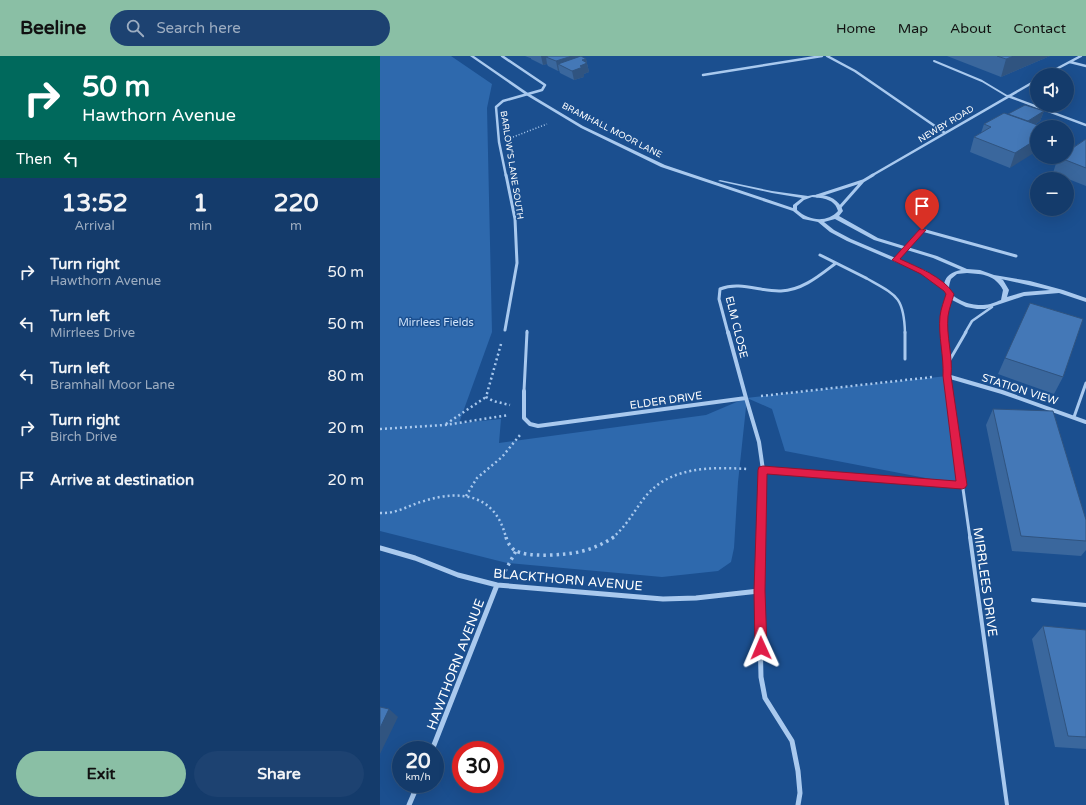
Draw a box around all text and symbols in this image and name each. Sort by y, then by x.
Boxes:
search box [110,10,390,46]
text: Beeline [20,17,86,39]
icon: search [124,17,146,39]
text: Search here [156,19,241,37]
text: Home [836,20,876,37]
text: Map [898,20,928,37]
text: About [950,20,992,37]
text: Contact [1014,20,1066,37]
map controls [1030,68,1074,216]
button: sound [1030,68,1074,112]
text: 50 m [82,70,150,104]
icon: right [16,72,68,124]
street label: BRAMHALL MOOR LANE [560,100,664,161]
street label: NEWBY ROAD [916,103,976,145]
text: Hawthorn Avenue [82,104,236,126]
street label: BARLOW'S LANE SOUTH [497,110,526,220]
button: + [1030,120,1074,164]
icon: left [60,148,82,170]
text: Then [16,150,52,168]
button: − [1030,172,1074,216]
text: 13:52 [61,189,128,218]
text: 1 [193,189,208,218]
text: 220 [273,189,319,218]
pin [905,189,939,230]
icon: arrive [911,195,933,217]
text: Arrival [74,218,115,234]
text: min [189,218,212,234]
text: m [290,218,302,234]
text: Turn right [50,255,120,273]
icon: right [16,261,38,283]
text: 50 m [327,263,364,281]
text: Hawthorn Avenue [50,273,161,289]
street label: ELM CLOSE [723,295,751,360]
text: Turn left [50,307,110,325]
icon: left [16,313,38,335]
text: 50 m [327,315,364,333]
park label: Mirrlees Fields [398,316,474,329]
text: Mirrlees Drive [50,325,135,341]
text: Turn left [50,359,110,377]
icon: left [16,365,38,387]
text: 80 m [327,367,364,385]
street label: STATION VIEW [980,371,1060,408]
text: Bramhall Moor Lane [50,377,175,393]
street label: ELDER DRIVE [629,389,703,412]
text: Turn right [50,411,120,429]
icon: right [16,417,38,439]
text: 20 m [327,419,364,437]
text: Birch Drive [50,429,117,445]
icon: arrive [16,469,38,491]
text: Arrive at destination [50,471,194,489]
text: 20 m [327,471,364,489]
street label: MIRRLEES DRIVE [969,526,1001,638]
street label: BLACKTHORN AVENUE [493,565,643,594]
street label: HAWTHORN AVENUE [424,597,488,732]
position arrow [740,627,782,669]
speed limit sign: 30 [452,741,504,793]
text: 20 [405,750,431,774]
button: Exit [16,751,186,797]
button: Share [194,751,364,797]
text: km/h [405,771,431,783]

